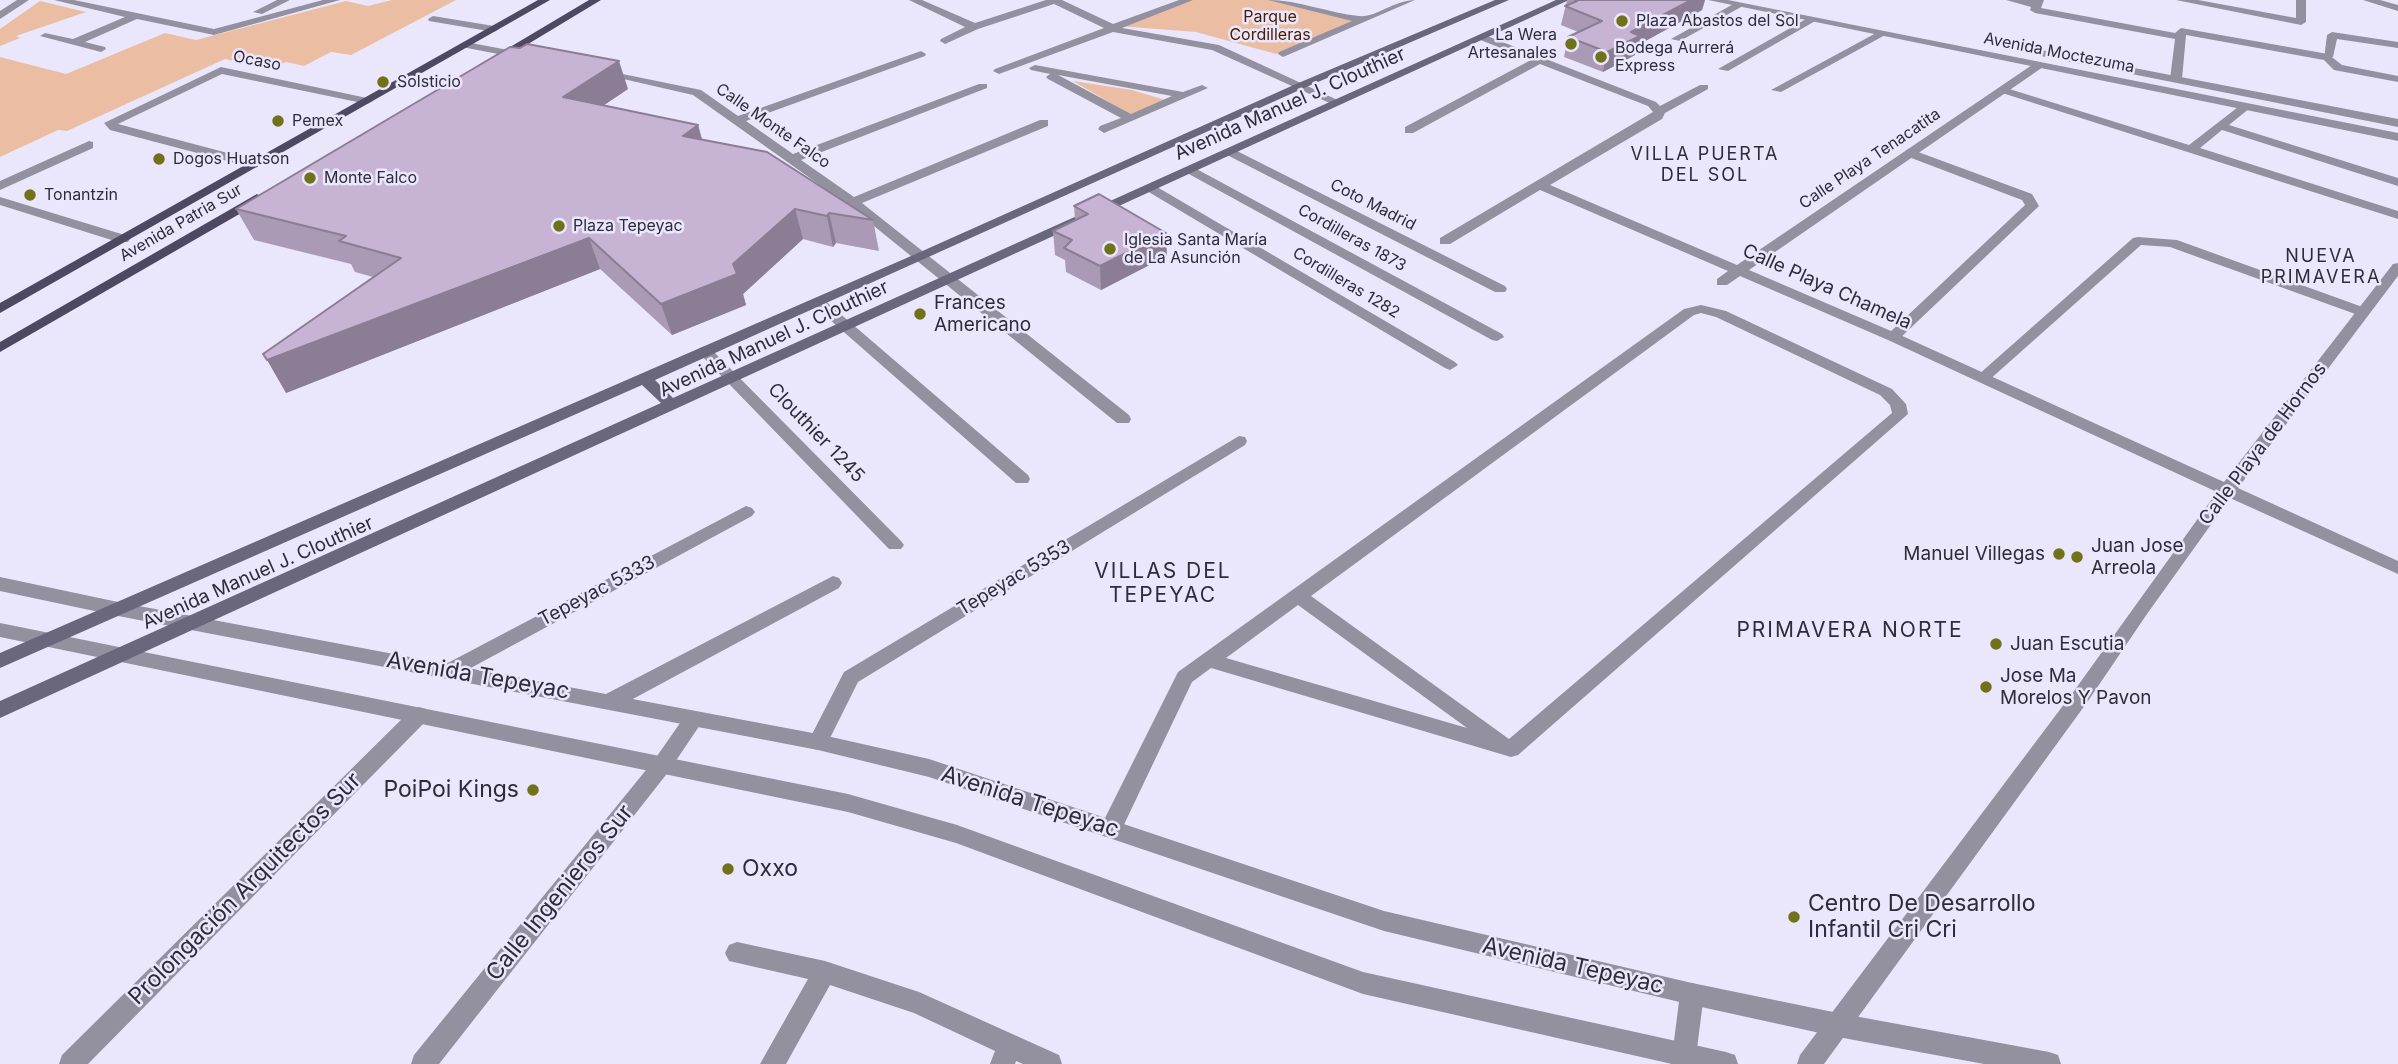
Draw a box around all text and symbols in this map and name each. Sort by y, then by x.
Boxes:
park label: Parque Cordilleras [1229,7,1311,45]
place label: Plaza Abastos del Sol [1636,11,1799,31]
marker: Plaza Abastos del Sol [1614,13,1630,29]
place label: La Wera Artesanales [1468,25,1557,63]
street label: Avenida Moctezuma [1982,29,2136,77]
marker: La Wera Artesanales [1563,36,1579,52]
place label: Bodega Aurrerá Express [1615,38,1734,76]
street label: Avenida Manuel J. Clouthier [1171,43,1409,165]
street label: Ocaso [231,47,283,75]
marker: Bodega Aurrerá Express [1593,49,1609,65]
place label: Solsticio [397,72,461,92]
marker: Solsticio [375,74,391,90]
street label: Calle Monte Falco [712,79,834,173]
street label: Calle Playa Tenacatita [1796,105,1944,213]
place label: Pemex [292,111,343,131]
marker: Pemex [270,113,286,129]
district label: VILLA PUERTA DEL SOL [1632,144,1778,186]
place label: Dogos Huatson [173,149,289,169]
marker: Dogos Huatson [151,151,167,167]
place label: Monte Falco [324,168,417,188]
marker: Monte Falco [302,170,318,186]
street label: Coto Madrid [1327,175,1419,235]
street label: Avenida Patria Sur [116,180,246,266]
place label: Tonantzin [44,185,118,205]
marker: Tonantzin [22,187,38,203]
street label: Cordilleras 1873 [1295,200,1409,276]
place label: Plaza Tepeyac [573,216,683,236]
marker: Plaza Tepeyac [551,218,567,234]
place label: Iglesia Santa María de La Asunción [1124,230,1267,268]
street label: Calle Playa Chamela [1739,239,1915,335]
marker: Iglesia Santa María de La Asunción [1102,241,1118,257]
street label: Cordilleras 1282 [1289,243,1403,323]
district label: NUEVA PRIMAVERA [2262,246,2380,288]
street label: Avenida Manuel J. Clouthier [656,276,892,402]
place label: Frances Americano [934,292,1031,336]
marker: Frances Americano [912,306,928,322]
street label: Calle Playa de Hornos [2194,358,2332,530]
street label: Clouthier 1245 [763,378,869,488]
street label: Avenida Manuel J. Clouthier [139,512,377,634]
street label: Tepeyac 5353 [953,535,1075,621]
place label: Juan Jose Arreola [2091,535,2184,579]
place label: Manuel Villegas [1903,543,2045,565]
marker: Manuel Villegas [2051,546,2067,562]
marker: Juan Jose Arreola [2069,549,2085,565]
street label: Tepeyac 5333 [535,551,659,631]
district label: VILLAS DEL TEPEYAC [1096,559,1230,609]
district label: PRIMAVERA NORTE [1738,618,1962,644]
place label: Juan Escutia [2010,633,2124,655]
marker: Juan Escutia [1988,636,2004,652]
street label: Avenida Tepeyac [384,646,572,706]
place label: Jose Ma Morelos Y Pavon [2000,665,2152,709]
marker: Jose Ma Morelos Y Pavon [1978,679,1994,695]
street label: Avenida Tepeyac [938,760,1122,844]
street label: Prolongación Arquitectos Sur [123,767,367,1011]
place label: PoiPoi Kings [383,776,519,804]
marker: PoiPoi Kings [525,782,541,798]
street label: Calle Ingenieros Sur [481,799,639,987]
place label: Oxxo [742,855,798,883]
marker: Oxxo [720,861,736,877]
place label: Centro De Desarrollo Infantil Cri Cri [1808,890,2035,944]
marker: Centro De Desarrollo Infantil Cri Cri [1786,909,1802,925]
street label: Avenida Tepeyac [1480,932,1666,1000]

